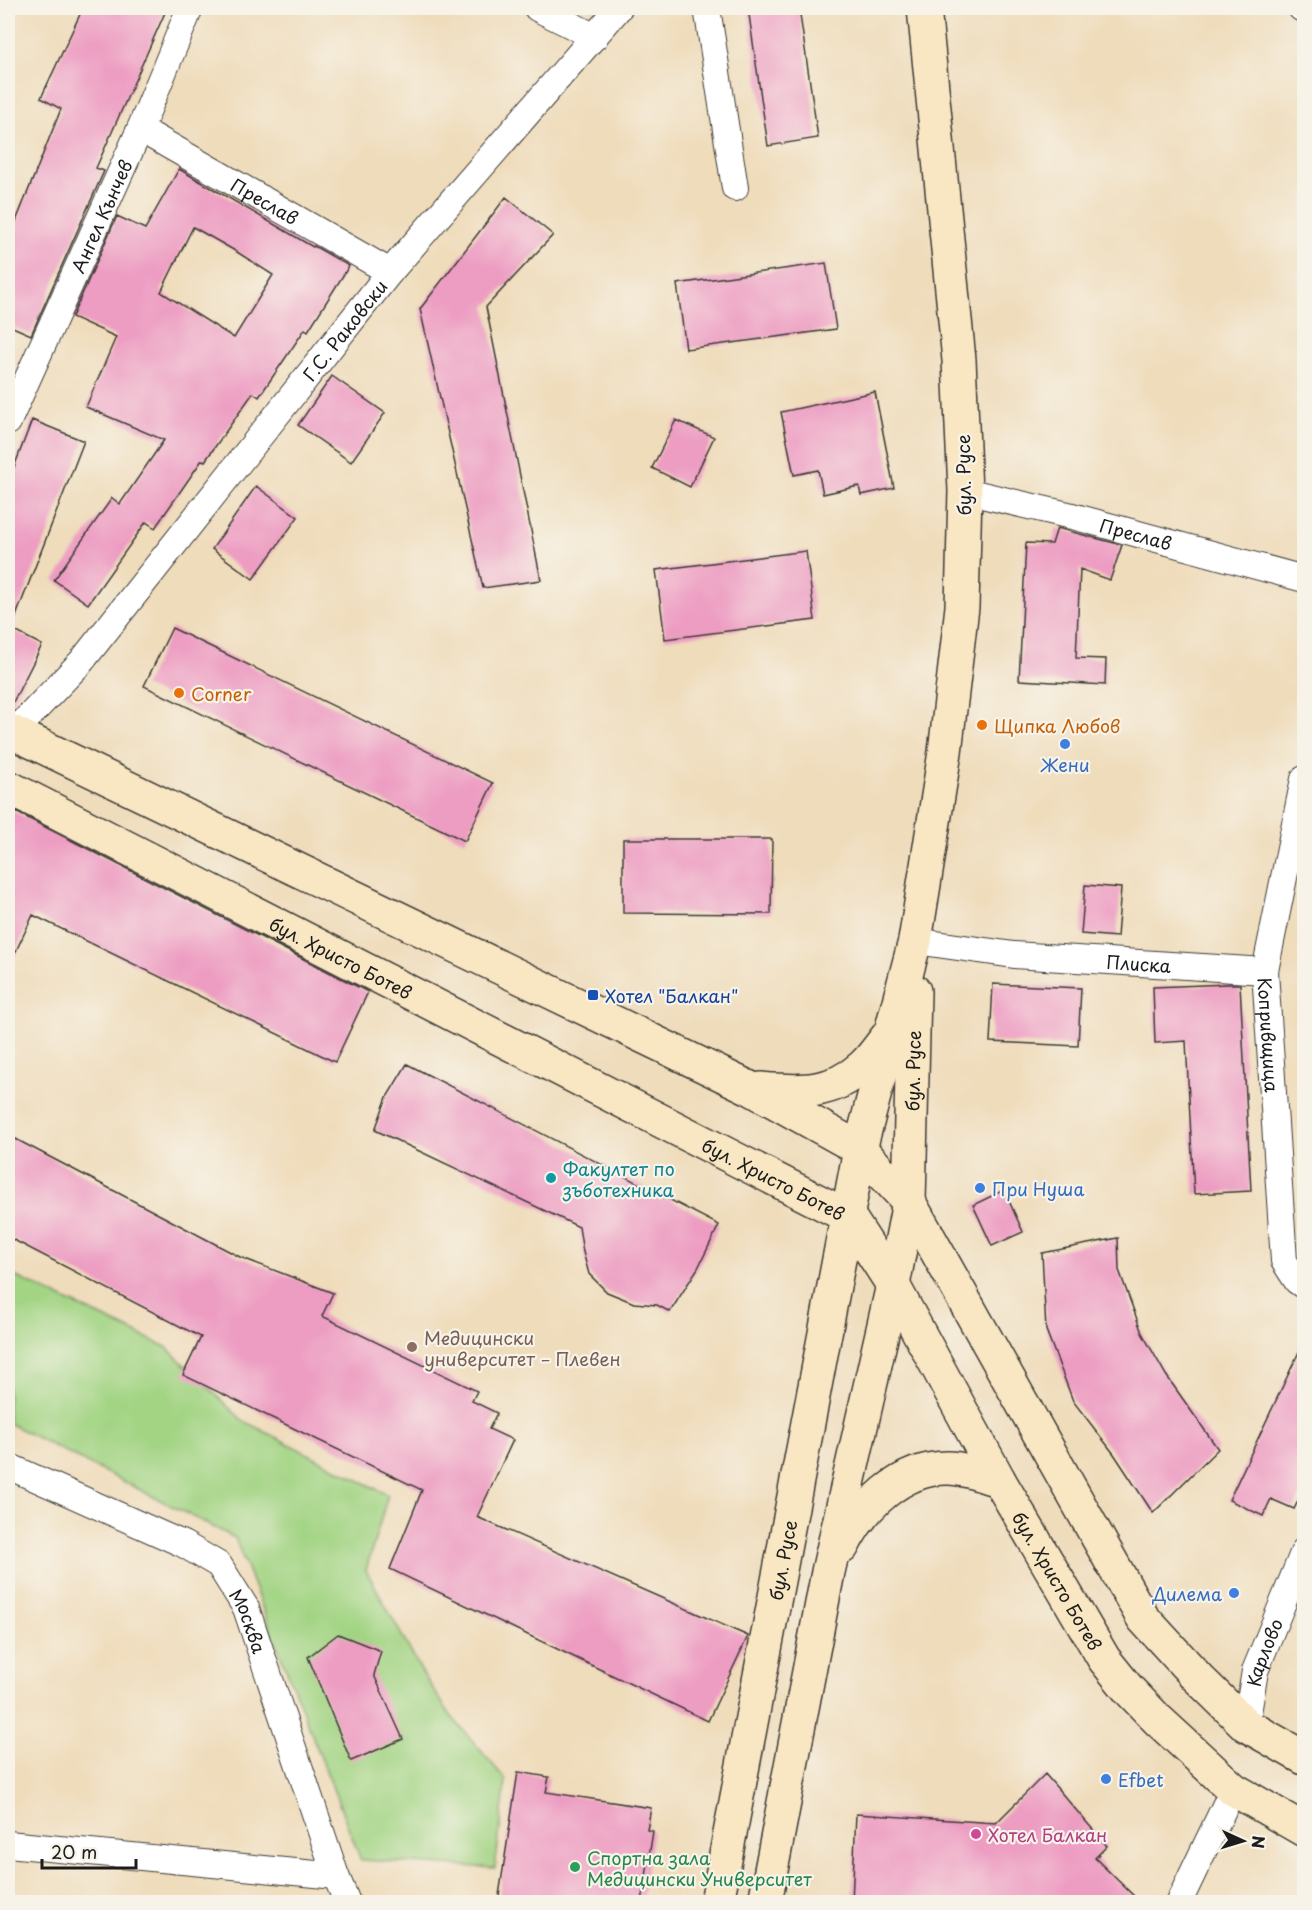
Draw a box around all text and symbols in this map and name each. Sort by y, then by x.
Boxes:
street label: Ангел Кънчев [63,155,138,277]
street label: Преслав [226,171,304,230]
street label: Г.С. Раковски [295,273,393,386]
street label: бул. Русе [949,434,977,516]
street label: Преслав [1097,511,1175,556]
place label: Corner [191,680,252,707]
marker: Corner [172,686,186,700]
place label: Щипка Любов [994,712,1120,739]
marker: Щипка Любов [975,718,989,732]
marker: Жени [1058,737,1072,751]
place label: Жени [1040,751,1090,778]
street label: бул. Христо Ботев [265,909,417,1005]
street label: Плиска [1106,947,1173,979]
street label: Копривщица [1252,977,1286,1094]
place label: Хотел "Балкан" [605,982,738,1009]
marker: Хотел "Балкан" [586,988,600,1002]
street label: бул. Русе [898,1030,927,1112]
street label: бул. Христо Ботев [698,1131,850,1226]
place label: Факултет по зъботехника [562,1155,675,1203]
marker: Факултет по зъботехника [544,1171,558,1185]
place label: При Нуша [992,1175,1084,1202]
marker: При Нуша [973,1181,987,1195]
place label: Медицински университет – Плевен [424,1324,621,1372]
marker: Медицински университет – Плевен [405,1340,419,1354]
street label: бул. Христо Ботев [1007,1506,1109,1655]
street label: бул. Русе [761,1518,803,1603]
place label: Дилема [1152,1580,1222,1607]
street label: Москва [223,1583,274,1657]
marker: Дилема [1227,1586,1241,1600]
street label: Карлово [1239,1614,1289,1689]
place label: Efbet [1118,1766,1164,1793]
marker: Efbet [1099,1772,1113,1786]
north arrow [1213,1811,1273,1871]
place label: Хотел Балкан [988,1821,1107,1848]
marker: Хотел Балкан [969,1827,983,1841]
scale bar [42,1832,136,1870]
text: N [1247,1835,1271,1849]
text: 20 m [51,1838,97,1865]
place label: Спортна зала Медицински Университет [587,1844,812,1892]
marker: Спортна зала Медицински Университет [568,1860,582,1874]

